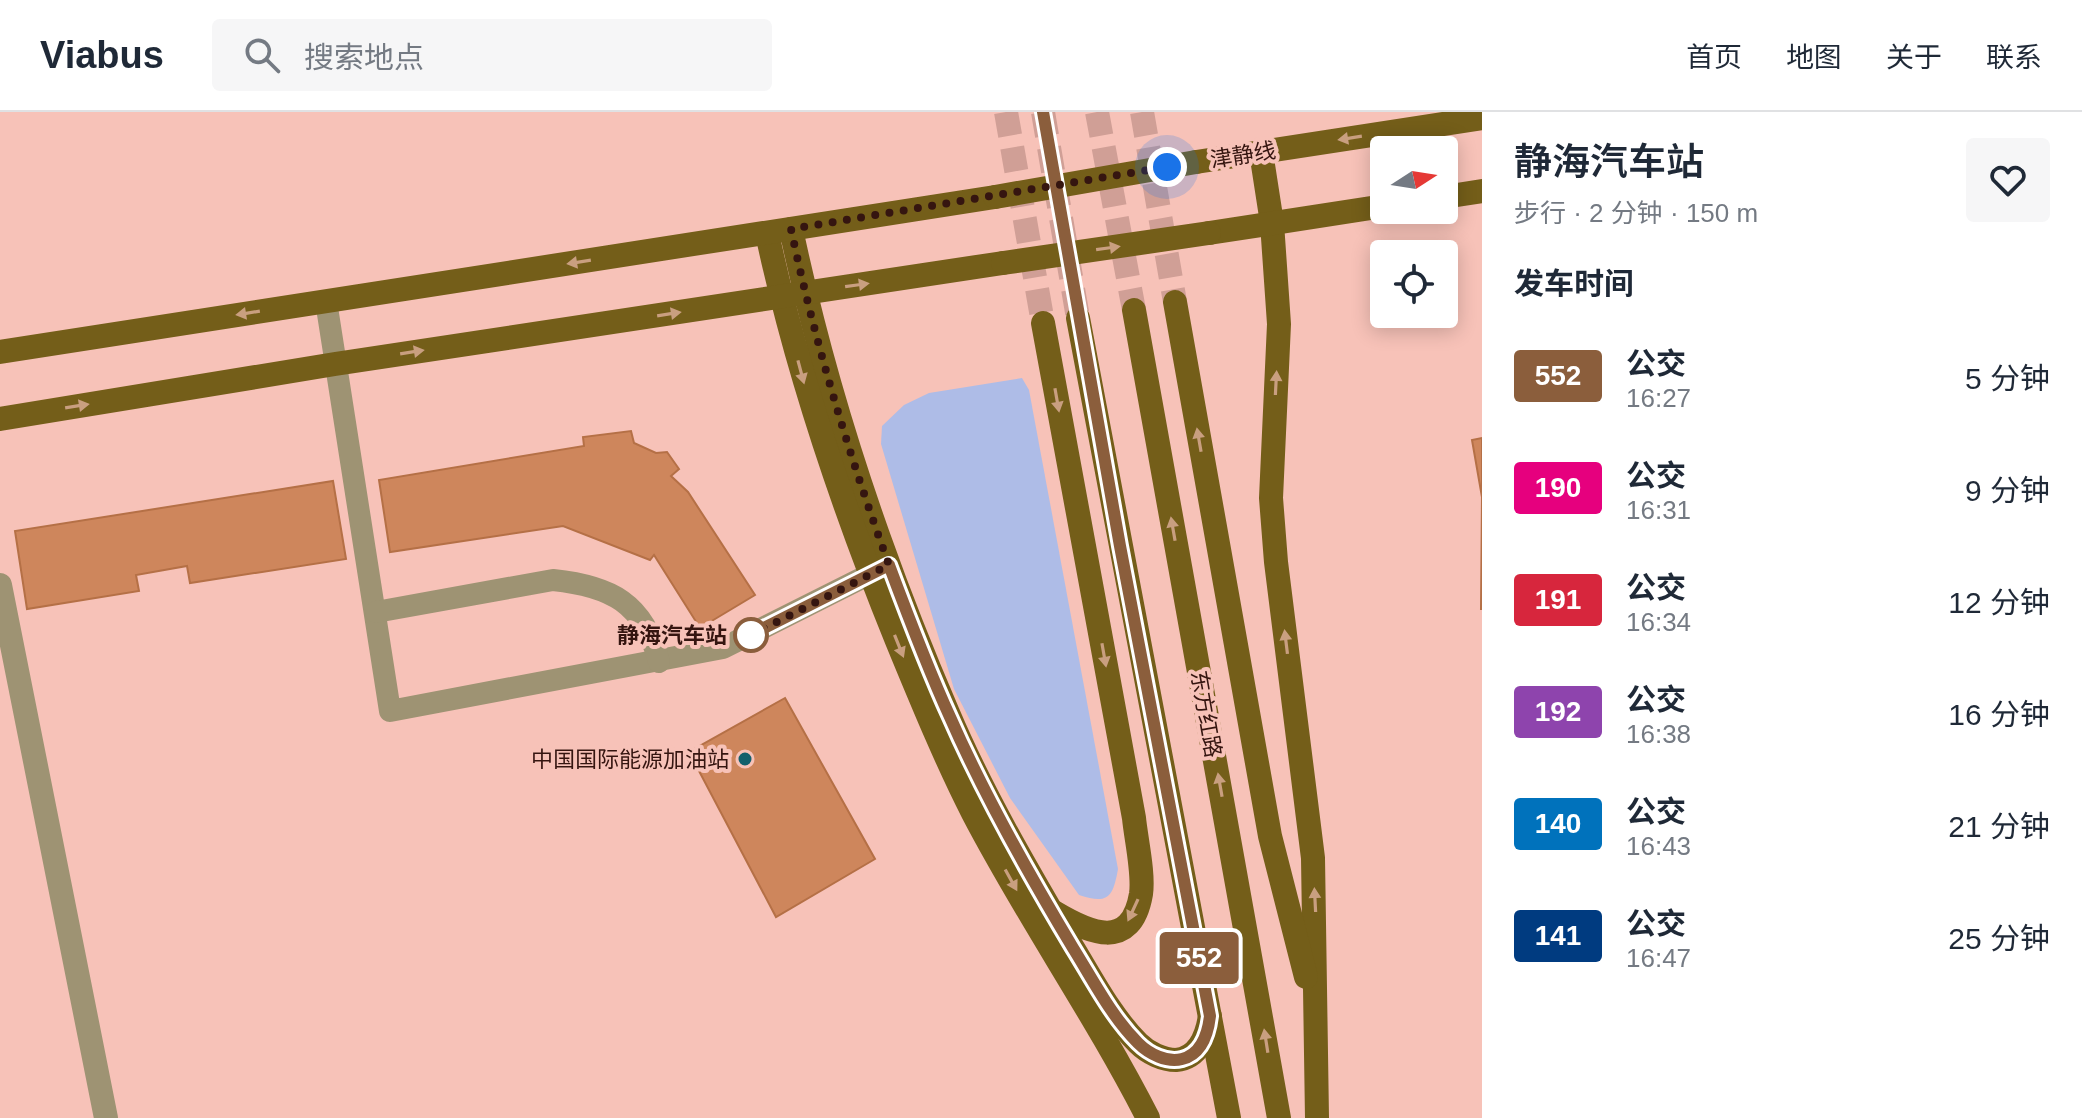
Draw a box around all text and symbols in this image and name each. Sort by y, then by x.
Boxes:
search box [212,19,772,91]
icon: search [240,33,284,77]
text: Viabus [40,34,164,76]
text: 搜索地点 [304,41,424,74]
text: 首页 [1686,42,1742,73]
text: 地图 [1786,42,1842,73]
text: 关于 [1886,42,1942,73]
text: 联系 [1986,42,2042,73]
one-way arrow [1337,132,1362,145]
north arrow [1370,136,1458,224]
map controls [1370,136,1458,328]
street label: 津静线 [1208,137,1278,173]
button: heart [1966,138,2050,222]
text: 静海汽车站 [1514,141,1704,183]
your location [1147,147,1187,187]
text: 步行 · 2 分钟 · 150 m [1514,198,1758,228]
button: locate [1370,240,1458,328]
one-way arrow [1096,241,1121,254]
one-way arrow [566,256,591,269]
text: 发车时间 [1514,267,1634,300]
one-way arrow [845,278,870,291]
one-way arrow [657,307,682,320]
one-way arrow [236,308,261,320]
one-way arrow [400,345,425,358]
text: 公交 [1626,347,1686,380]
one-way arrow [795,360,807,385]
text: 552 [1535,360,1581,391]
text: 5 分钟 [1965,362,2050,395]
one-way arrow [1270,370,1283,395]
text: 16:27 [1626,383,1691,413]
one-way arrow [1051,387,1064,412]
one-way arrow [65,399,90,412]
one-way arrow [1193,428,1205,453]
text: 公交 [1626,459,1686,492]
text: 190 [1535,472,1581,503]
text: 9 分钟 [1965,474,2050,507]
text: 16:31 [1626,495,1691,525]
one-way arrow [1166,517,1178,542]
text: 公交 [1626,571,1686,604]
text: 191 [1535,584,1581,615]
text: 12 分钟 [1948,586,2050,619]
text: 16:34 [1626,607,1691,637]
marker: 静海汽车站 [734,618,768,652]
place label: 静海汽车站 [617,623,727,648]
one-way arrow [1279,629,1292,654]
one-way arrow [893,634,906,658]
one-way arrow [1098,643,1110,668]
street label: 东方红路 [1186,668,1226,760]
text: 公交 [1626,683,1686,716]
text: 192 [1535,696,1581,727]
text: 16 分钟 [1948,698,2050,731]
text: 16:38 [1626,719,1691,749]
place label: 中国国际能源加油站 [531,747,729,772]
marker: 中国国际能源加油站 [736,750,754,768]
one-way arrow [1213,772,1225,797]
text: 公交 [1626,795,1686,828]
text: 140 [1535,808,1581,839]
text: 21 分钟 [1948,810,2050,843]
text: 16:43 [1626,831,1691,861]
one-way arrow [1004,869,1018,892]
one-way arrow [1308,887,1321,912]
one-way arrow [1126,899,1140,922]
text: 公交 [1626,907,1686,940]
text: 141 [1535,920,1581,951]
text: 25 分钟 [1948,922,2050,955]
line badge: 552 [1153,932,1245,984]
text: 552 [1176,942,1222,973]
text: 16:47 [1626,943,1691,973]
one-way arrow [1259,1028,1271,1053]

